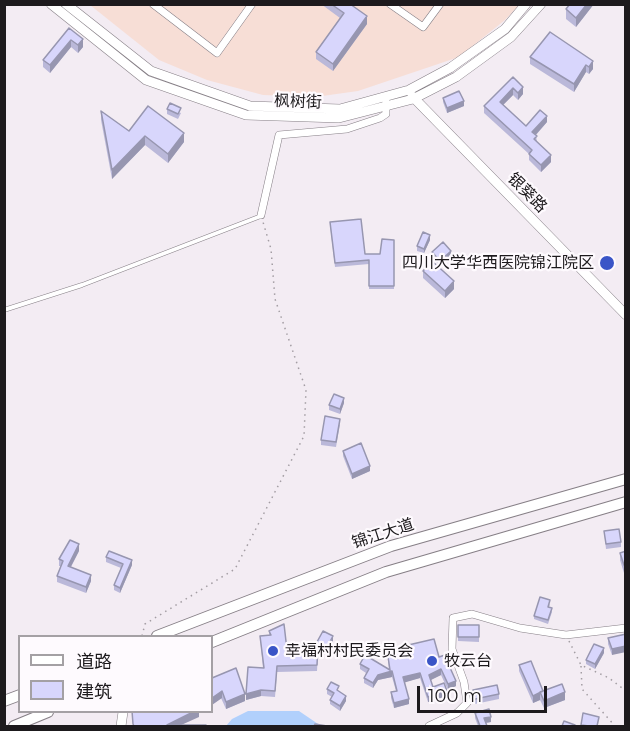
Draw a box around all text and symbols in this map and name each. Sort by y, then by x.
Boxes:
street label: 枫树街 [274,92,322,112]
street label: 银葵路 [503,169,551,217]
place label: 四川大学华西医院锦江院区 [402,253,594,273]
marker: 四川大学华西医院锦江院区 [598,254,616,272]
street label: 锦江大道 [350,515,416,553]
legend [18,635,213,713]
place label: 幸福村村民委员会 [285,641,413,661]
marker: 幸福村村民委员会 [266,644,280,658]
text: 道路 [76,651,112,673]
place label: 牧云台 [444,651,492,671]
marker: 牧云台 [425,654,439,668]
scale bar [420,674,550,712]
text: 建筑 [76,681,112,703]
text: 100 m [428,685,482,707]

